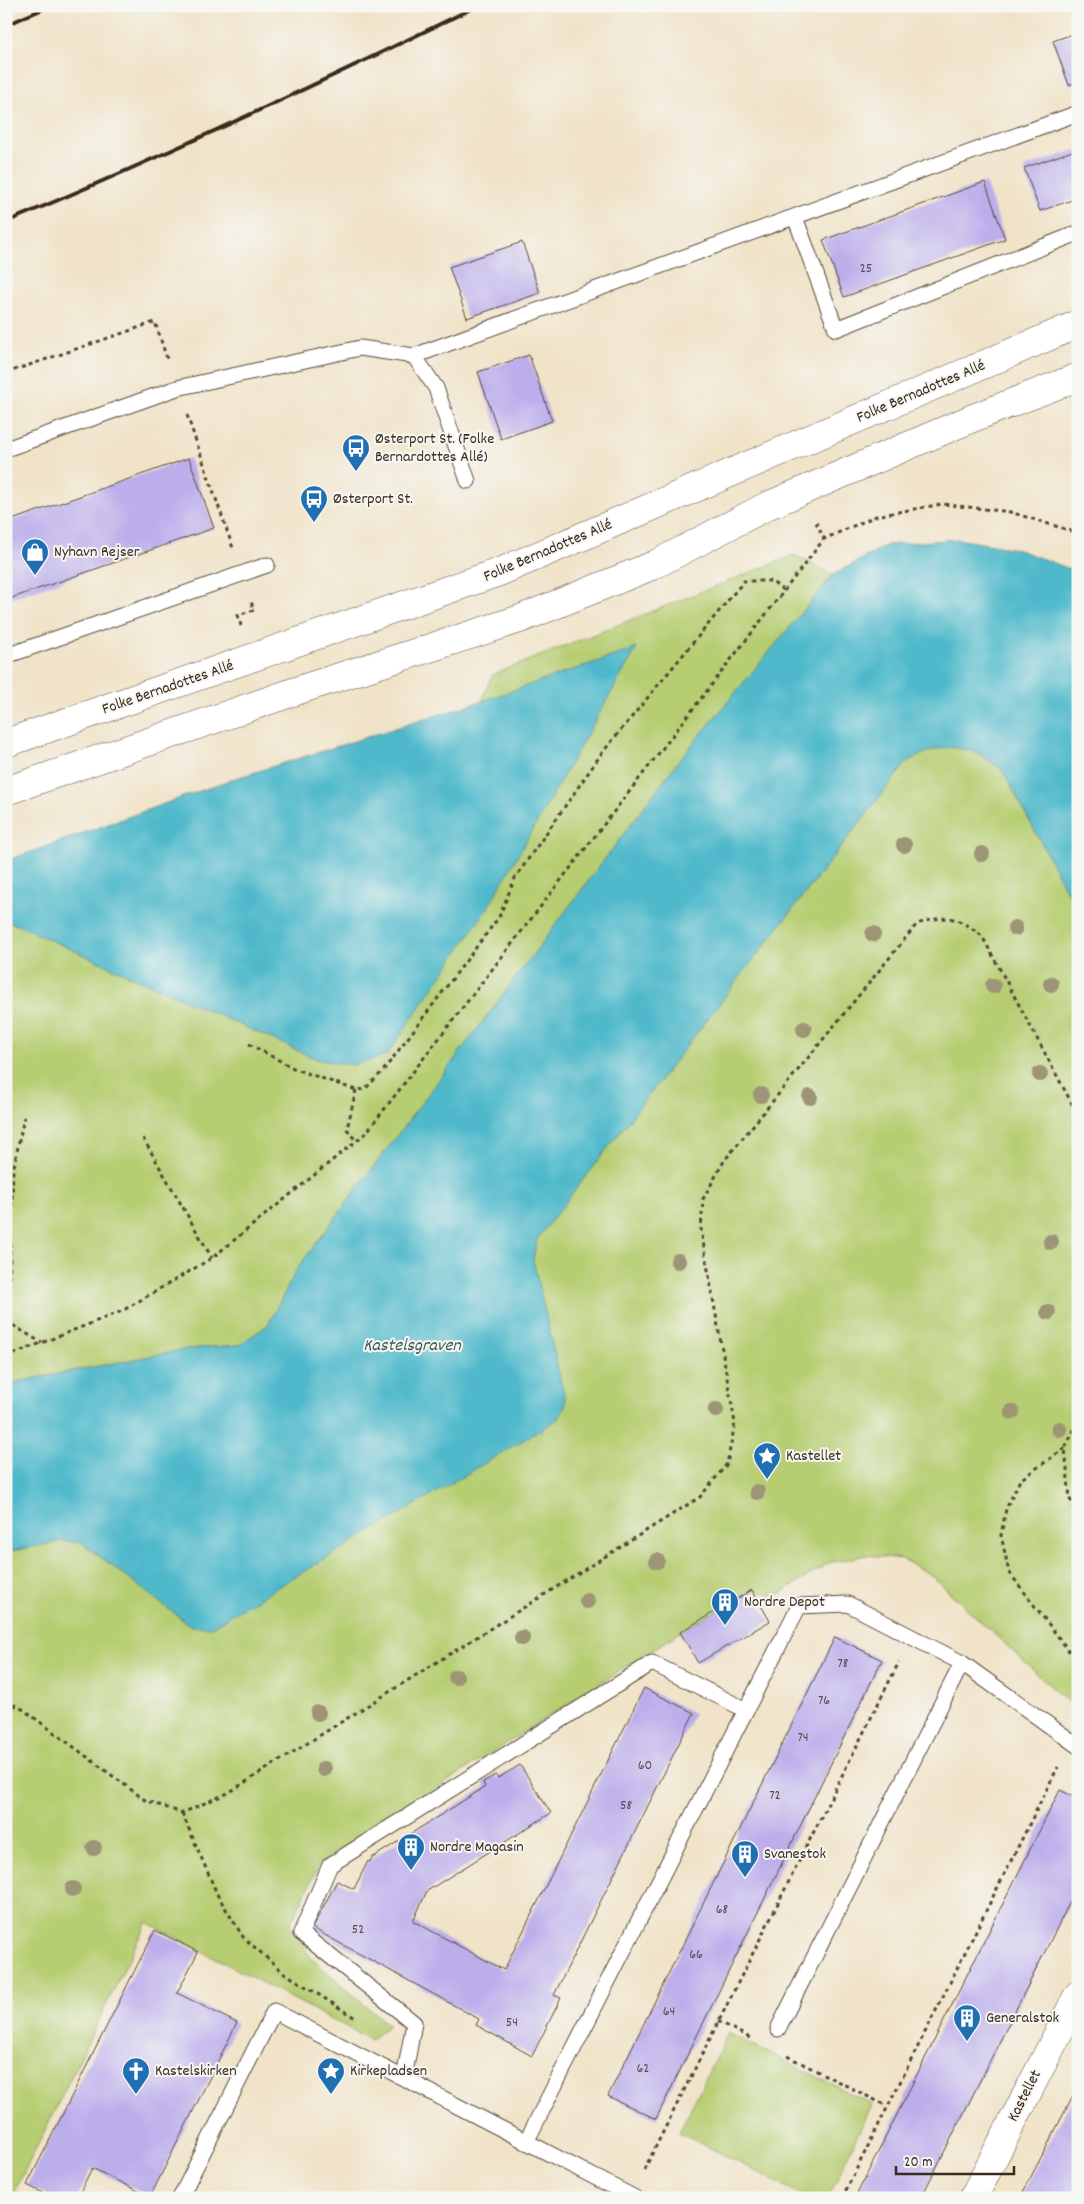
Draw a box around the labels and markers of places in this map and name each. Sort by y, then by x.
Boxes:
place label: Østerport St. (Folke Bernardottes Allé) [375,428,494,469]
bus stop icon: Østerport St. (Folke Bernardottes Allé) [341,433,371,472]
bus stop icon: Østerport St. [299,484,329,523]
place label: Østerport St. [333,488,413,511]
shop icon: Nyhavn Rejser [20,537,50,576]
place label: Nyhavn Rejser [54,541,140,564]
place icon: Kastellet [752,1441,782,1480]
place label: Kastellet [786,1445,841,1468]
building icon: Nordre Depot [710,1587,740,1626]
place label: Nordre Depot [744,1591,825,1614]
building icon: Nordre Magasin [396,1832,426,1871]
place label: Nordre Magasin [430,1836,524,1859]
building icon: Svanestok [730,1839,760,1878]
place label: Svanestok [764,1843,826,1866]
building icon: Generalstok [952,2003,982,2042]
place label: Generalstok [986,2007,1059,2030]
church icon: Kastelskirken [121,2056,151,2095]
place icon: Kirkepladsen [316,2056,346,2095]
place label: Kastelskirken [155,2060,237,2083]
place label: Kirkepladsen [350,2060,427,2083]

